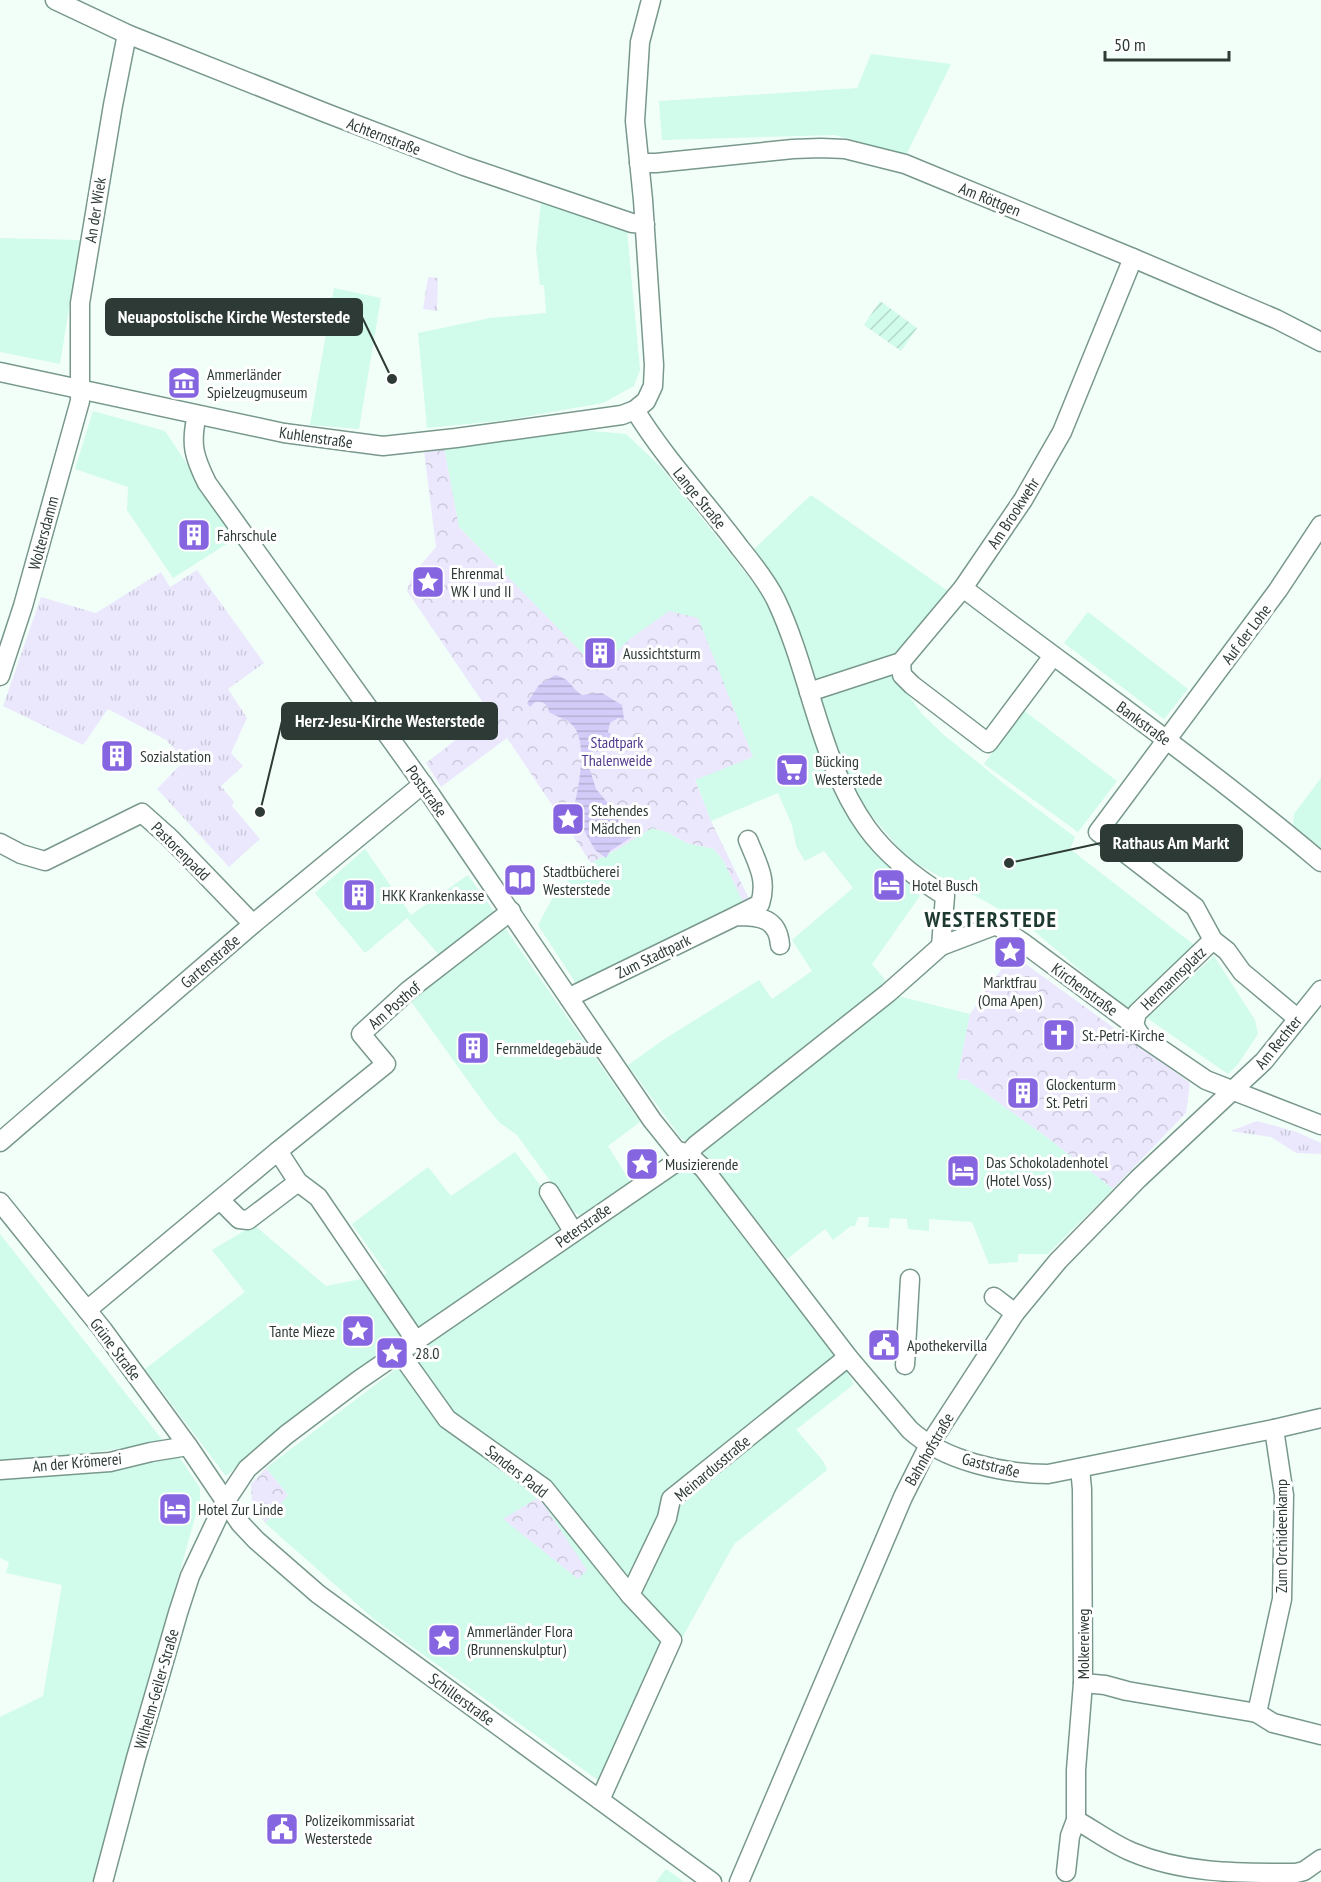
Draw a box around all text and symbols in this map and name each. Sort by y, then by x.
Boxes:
scale bar [1105,24,1230,62]
text: 50 m [1114,33,1146,56]
street label: Achternstraße [344,113,424,159]
street label: An der Wiek [80,175,110,244]
street label: Am Röttgen [956,178,1024,220]
callout: Neuapostolische Kirche Westerstede [106,299,362,335]
text: Neuapostolische Kirche Westerstede [118,305,350,328]
place label: Ammerländer Spielzeugmuseum [207,364,307,402]
museum icon: Ammerländer Spielzeugmuseum [166,365,202,401]
street label: Kuhlenstraße [278,422,354,452]
street label: Lange Straße [669,463,731,533]
street label: Am Brookwehr [983,473,1044,552]
street label: Woltersdamm [24,494,62,572]
building icon: Fahrschule [176,517,212,553]
place label: Fahrschule [217,525,277,545]
place label: Ehrenmal WK I und II [451,563,512,601]
place icon: Ehrenmal WK I und II [410,564,446,600]
street label: Auf der Lohe [1217,600,1275,668]
building icon: Aussichtsturm [582,635,618,671]
place label: Aussichtsturm [623,643,701,663]
street label: Bankstraße [1113,697,1175,749]
callout: Herz-Jesu-Kirche Westerstede [282,703,497,739]
text: Herz-Jesu-Kirche Westerstede [295,709,485,732]
park label: Stadtpark Thalenweide [582,732,652,770]
building icon: Sozialstation [99,738,135,774]
place label: Sozialstation [140,746,211,766]
place label: Bücking Westerstede [815,751,882,789]
supermarket icon: Bücking Westerstede [774,752,810,788]
street label: Poststraße [402,761,452,821]
place label: Stehendes Mädchen [591,800,648,838]
place icon: Stehendes Mädchen [550,801,586,837]
street label: Pastorenpadd [147,817,215,885]
callout: Rathaus Am Markt [1101,825,1242,861]
text: Rathaus Am Markt [1113,831,1230,854]
place label: Stadtbücherei Westerstede [543,861,620,899]
library icon: Stadtbücherei Westerstede [502,862,538,898]
hotel icon: Hotel Busch [871,867,907,903]
place label: Hotel Busch [912,875,978,895]
building icon: HKK Krankenkasse [341,877,377,913]
place label: HKK Krankenkasse [382,885,484,905]
district label: WESTERSTEDE [923,905,1058,933]
street label: Zum Stadtpark [612,929,694,983]
street label: Gartenstraße [176,930,244,992]
place icon: Marktfrau (Oma Apen) [992,934,1028,970]
street label: Hermannsplatz [1136,942,1210,1014]
street label: Kirchenstraße [1048,958,1122,1020]
place label: Marktfrau (Oma Apen) [978,972,1042,1010]
street label: Am Posthof [364,976,425,1033]
street label: Am Rechter [1250,1011,1306,1073]
church icon: St.-Petri-Kirche [1041,1017,1077,1053]
place label: St.-Petri-Kirche [1082,1025,1165,1045]
building icon: Fernmeldegebäude [455,1030,491,1066]
place label: Fernmeldegebäude [496,1038,602,1058]
place label: Glockenturm St. Petri [1046,1074,1116,1112]
building icon: Glockenturm St. Petri [1005,1075,1041,1111]
place icon: Musizierende [624,1146,660,1182]
place label: Das Schokoladenhotel (Hotel Voss) [986,1152,1109,1190]
hotel icon: Das Schokoladenhotel (Hotel Voss) [945,1153,981,1189]
place label: Musizierende [665,1154,738,1174]
street label: Peterstraße [551,1199,615,1251]
place icon: Tante Mieze [340,1313,376,1349]
street label: Grüne Straße [86,1314,146,1384]
place label: Tante Mieze [269,1321,335,1341]
public building icon: Apothekervilla [866,1327,902,1363]
place icon: 28.0 [374,1335,410,1371]
place label: Apothekervilla [907,1335,987,1355]
place label: 28.0 [415,1343,439,1363]
street label: Bahnhofstraße [900,1409,958,1489]
street label: Meinardusstraße [670,1431,754,1505]
street label: Sanders Padd [482,1440,552,1502]
street label: An der Krömerei [31,1448,123,1476]
street label: Gaststraße [960,1448,1022,1482]
street label: Zum Orchideenkamp [1271,1479,1291,1593]
hotel icon: Hotel Zur Linde [157,1491,193,1527]
place label: Hotel Zur Linde [198,1499,283,1519]
street label: Molkereiweg [1073,1609,1093,1679]
place label: Ammerländer Flora (Brunnenskulptur) [467,1621,573,1659]
place icon: Ammerländer Flora (Brunnenskulptur) [426,1622,462,1658]
street label: Wilhelm-Geiler-Straße [129,1627,183,1751]
street label: Schillerstraße [425,1668,499,1730]
place label: Polizeikommissariat Westerstede [305,1810,415,1848]
public building icon: Polizeikommissariat Westerstede [264,1811,300,1847]

